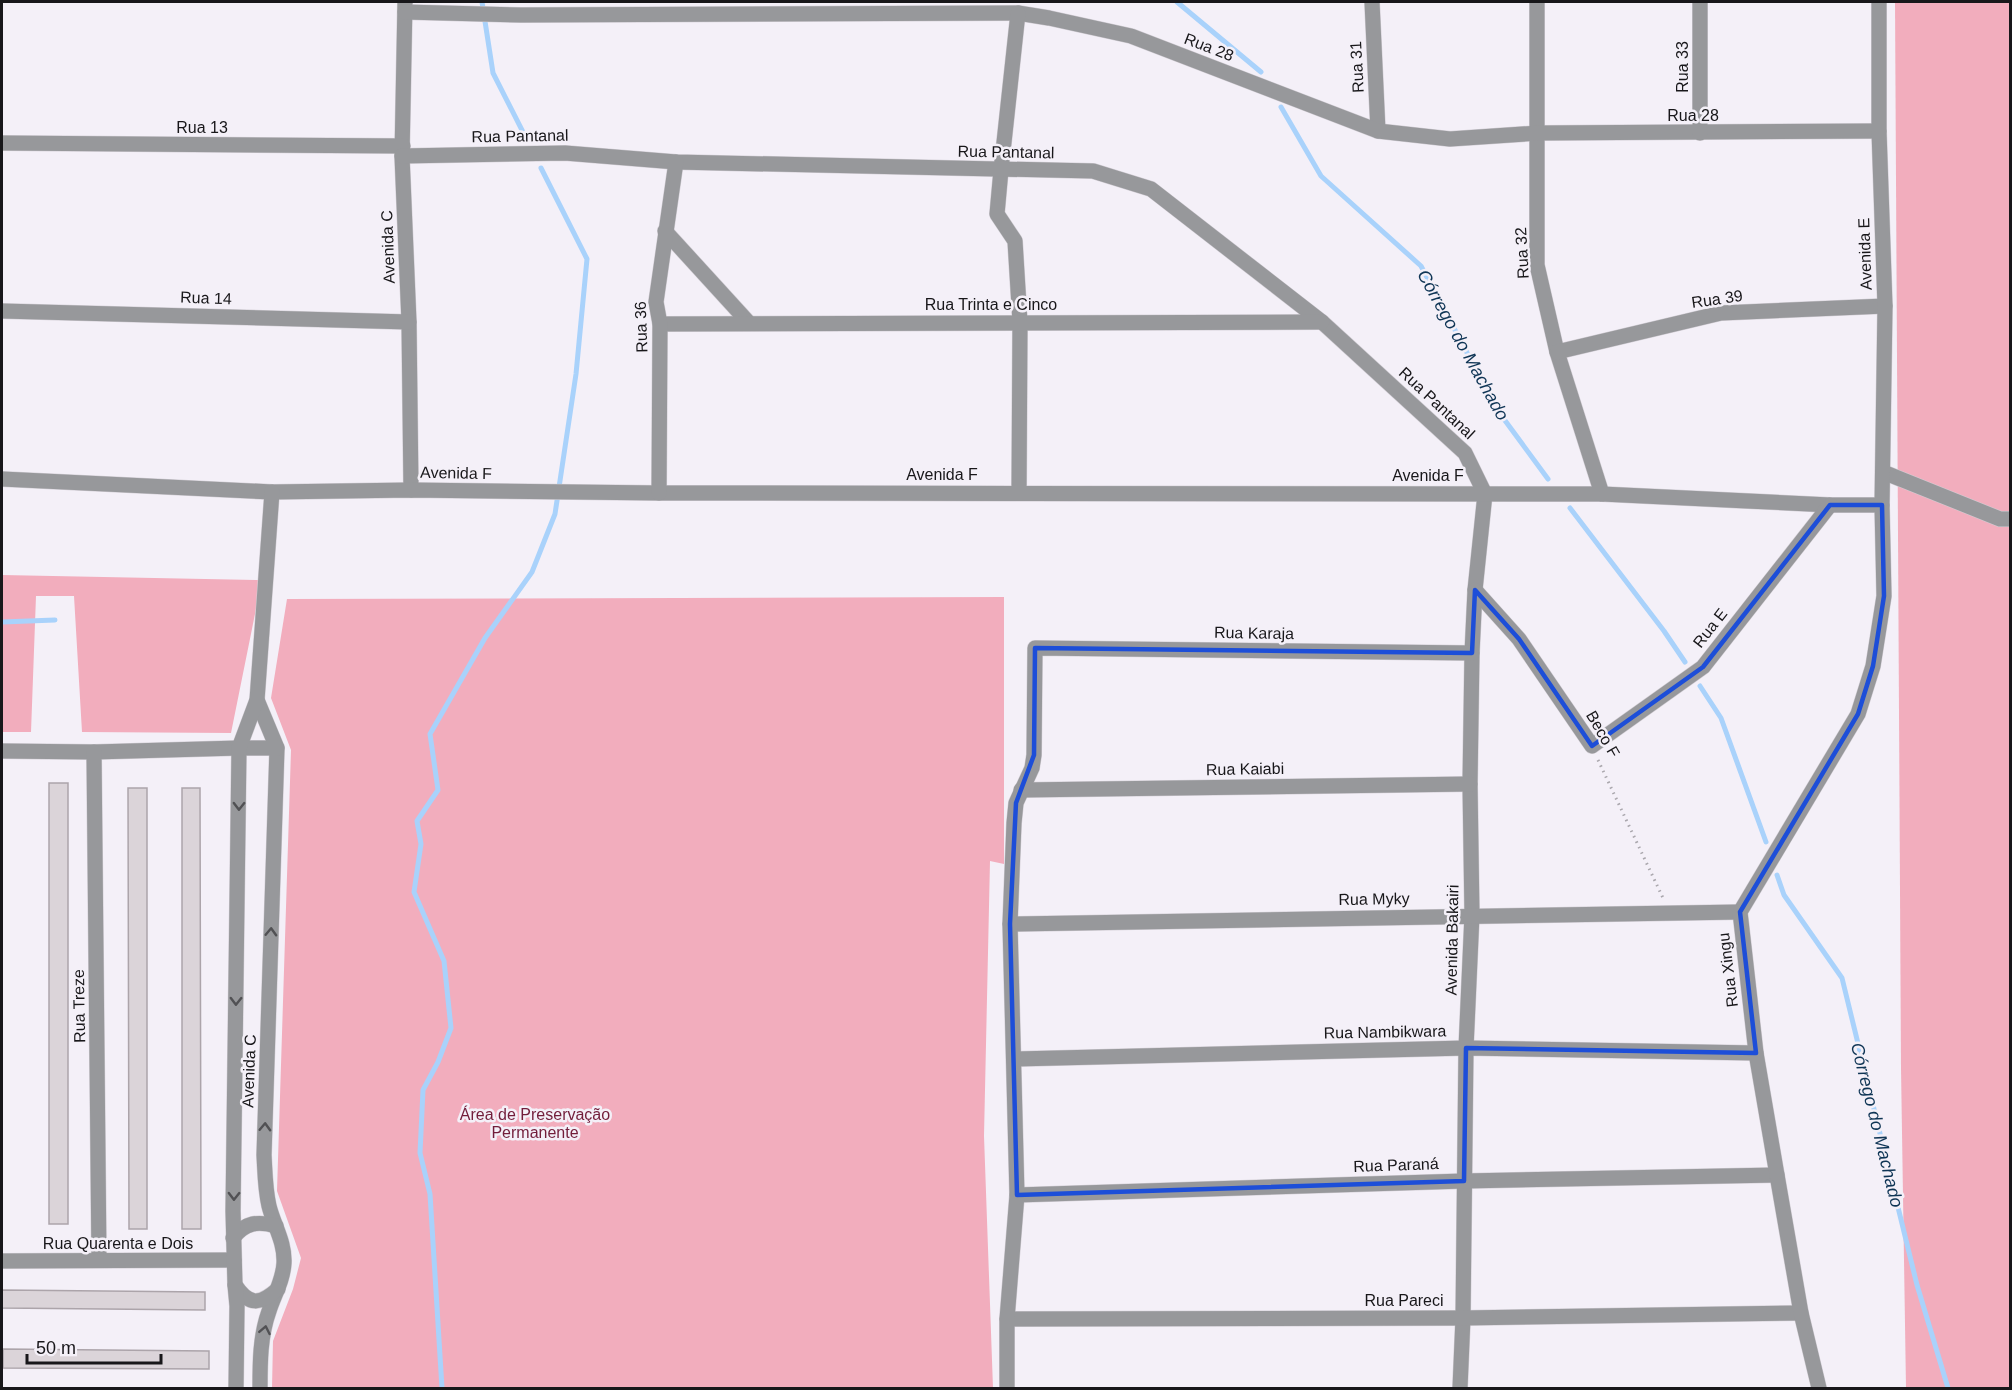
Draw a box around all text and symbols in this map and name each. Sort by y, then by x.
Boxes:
street label: Rua 28 [1182,30,1236,64]
street label: Rua 31 [1347,41,1367,93]
street label: Rua 33 [1674,41,1691,93]
street label: Rua 28 [1667,107,1719,124]
street label: Rua 13 [176,119,228,136]
street label: Rua Pantanal [471,127,569,145]
street label: Rua Pantanal [957,143,1055,161]
street label: Avenida C [378,210,398,284]
street label: Avenida E [1855,217,1875,291]
street label: Rua 32 [1512,227,1532,279]
water label: Córrego do Machado [1413,266,1513,424]
street label: Rua 39 [1690,287,1744,311]
street label: Rua 14 [180,289,232,307]
street label: Rua Trinta e Cinco [925,296,1057,313]
street label: Rua 36 [632,301,650,353]
street label: Rua Pantanal [1396,364,1478,442]
street label: Avenida F [420,464,492,482]
street label: Avenida F [906,466,978,483]
street label: Avenida F [1392,467,1464,484]
street label: Rua E [1690,605,1730,651]
street label: Rua Karaja [1214,624,1294,642]
street label: Beco F [1583,708,1623,760]
street label: Rua Kaiabi [1206,760,1284,778]
one-way arrow [232,802,245,811]
street label: Avenida Bakairi [1443,884,1461,996]
street label: Rua Myky [1338,890,1410,908]
one-way arrow [265,928,277,937]
street label: Rua Xingu [1715,932,1741,1008]
street label: Rua Treze [70,969,88,1043]
one-way arrow [230,997,242,1006]
street label: Rua Nambikwara [1324,1022,1447,1042]
street label: Avenida C [239,1034,259,1108]
water label: Córrego do Machado [1847,1041,1907,1209]
park label: Área de Preservação Permanente [460,1105,610,1141]
one-way arrow [259,1123,272,1132]
street label: Rua Paraná [1353,1155,1439,1175]
one-way arrow [227,1192,240,1201]
street label: Rua Quarenta e Dois [43,1235,193,1252]
street label: Rua Pareci [1364,1292,1444,1309]
one-way arrow [258,1326,271,1336]
scale bar [27,1327,160,1365]
text: 50 m [36,1338,76,1358]

